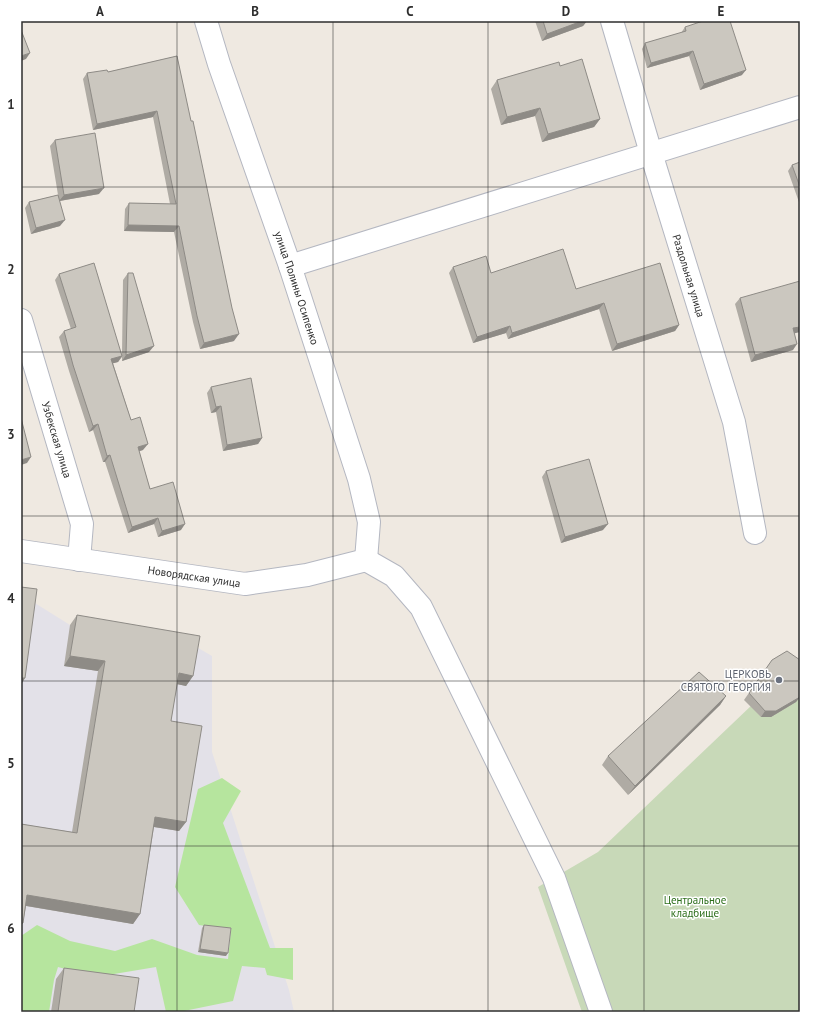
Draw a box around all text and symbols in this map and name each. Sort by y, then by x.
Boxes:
text: A [96,3,104,20]
text: B [251,3,259,20]
text: C [406,3,414,20]
text: D [562,3,570,20]
text: E [718,3,725,20]
text: 1 [7,96,15,113]
street label: улица Полины Осипенко [271,229,322,347]
street label: Раздольная улица [669,232,708,319]
text: 2 [7,261,15,278]
street label: Узбекская улица [39,400,75,480]
text: 3 [7,426,15,443]
street label: Новорядская улица [147,563,242,590]
text: 4 [7,590,15,607]
place label: ЦЕРКОВЬ СВЯТОГО ГЕОРГИЯ [681,667,771,694]
marker: ЦЕРКОВЬ СВЯТОГО ГЕОРГИЯ [774,675,784,685]
text: 5 [7,755,15,772]
park label: Центральное кладбище [664,893,727,920]
text: 6 [7,920,15,937]

